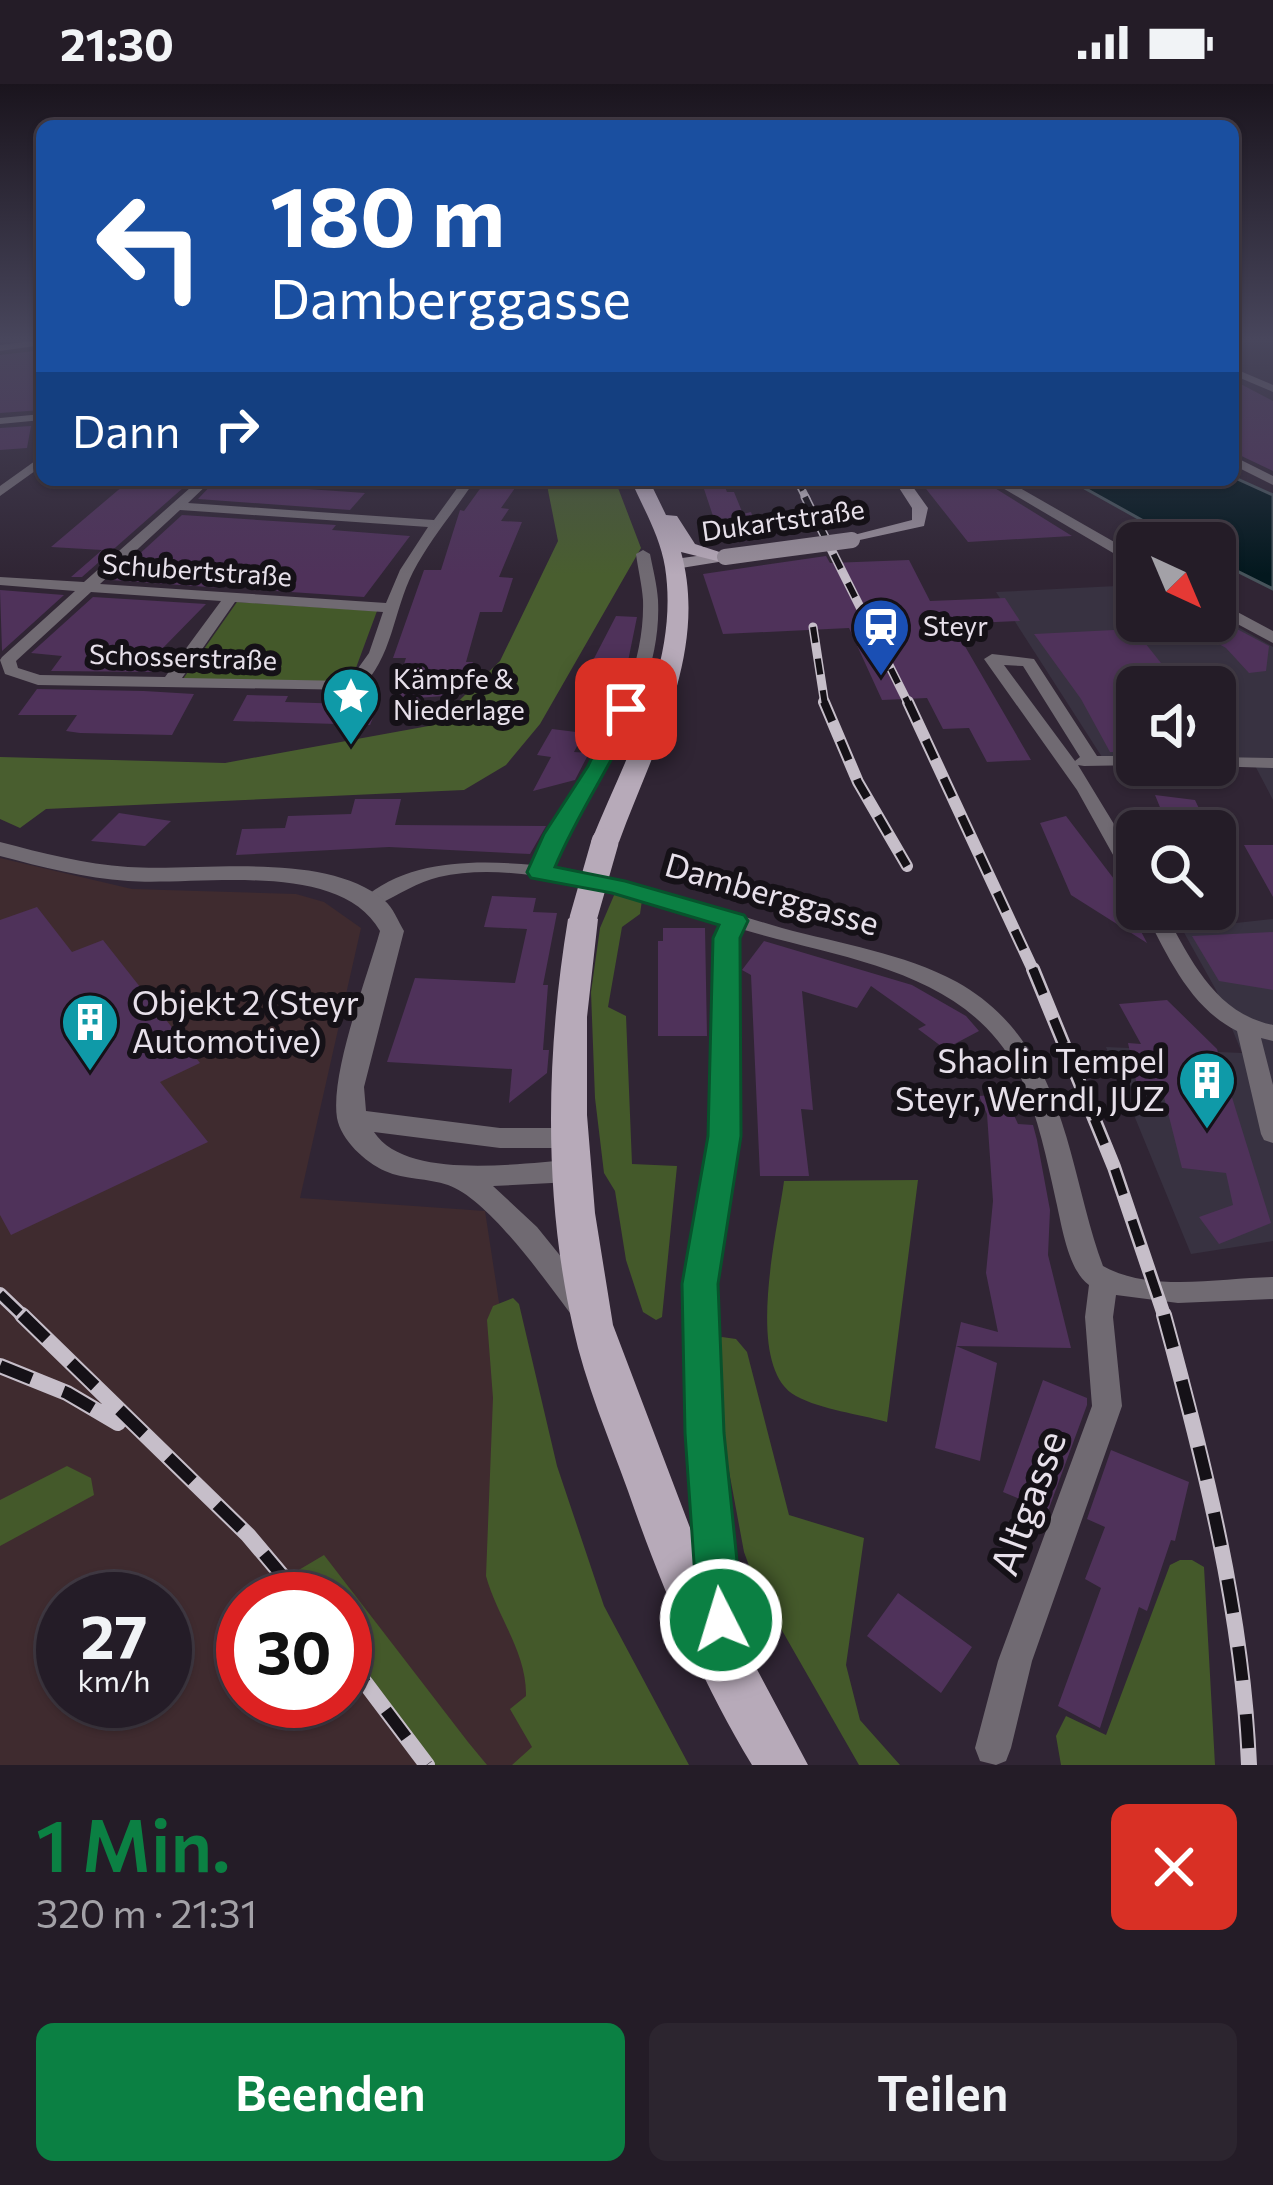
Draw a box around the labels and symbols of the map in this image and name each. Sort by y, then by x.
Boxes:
street label: Dukartstraße [699,492,866,547]
north arrow [1116,522,1236,642]
street label: Schubertstraße [101,546,293,593]
station icon: Steyr [850,596,912,678]
place label: Steyr [923,609,988,642]
street label: Schosserstraße [88,637,278,676]
pin [575,658,677,760]
place label: Kämpfe & Niederlage [393,662,525,726]
place icon: Kämpfe & Niederlage [320,665,382,747]
street label: Damberggasse [661,842,884,943]
place label: Objekt 2 (Steyr Automotive) [132,981,359,1060]
building icon: Objekt 2 (Steyr Automotive) [59,991,121,1073]
place label: Shaolin Tempel Steyr, Werndl, JUZ [895,1039,1165,1118]
building icon: Shaolin Tempel Steyr, Werndl, JUZ [1176,1049,1238,1131]
street label: Altgasse [978,1424,1074,1581]
position arrow [658,1557,784,1683]
speed limit sign: 30 [216,1572,372,1728]

